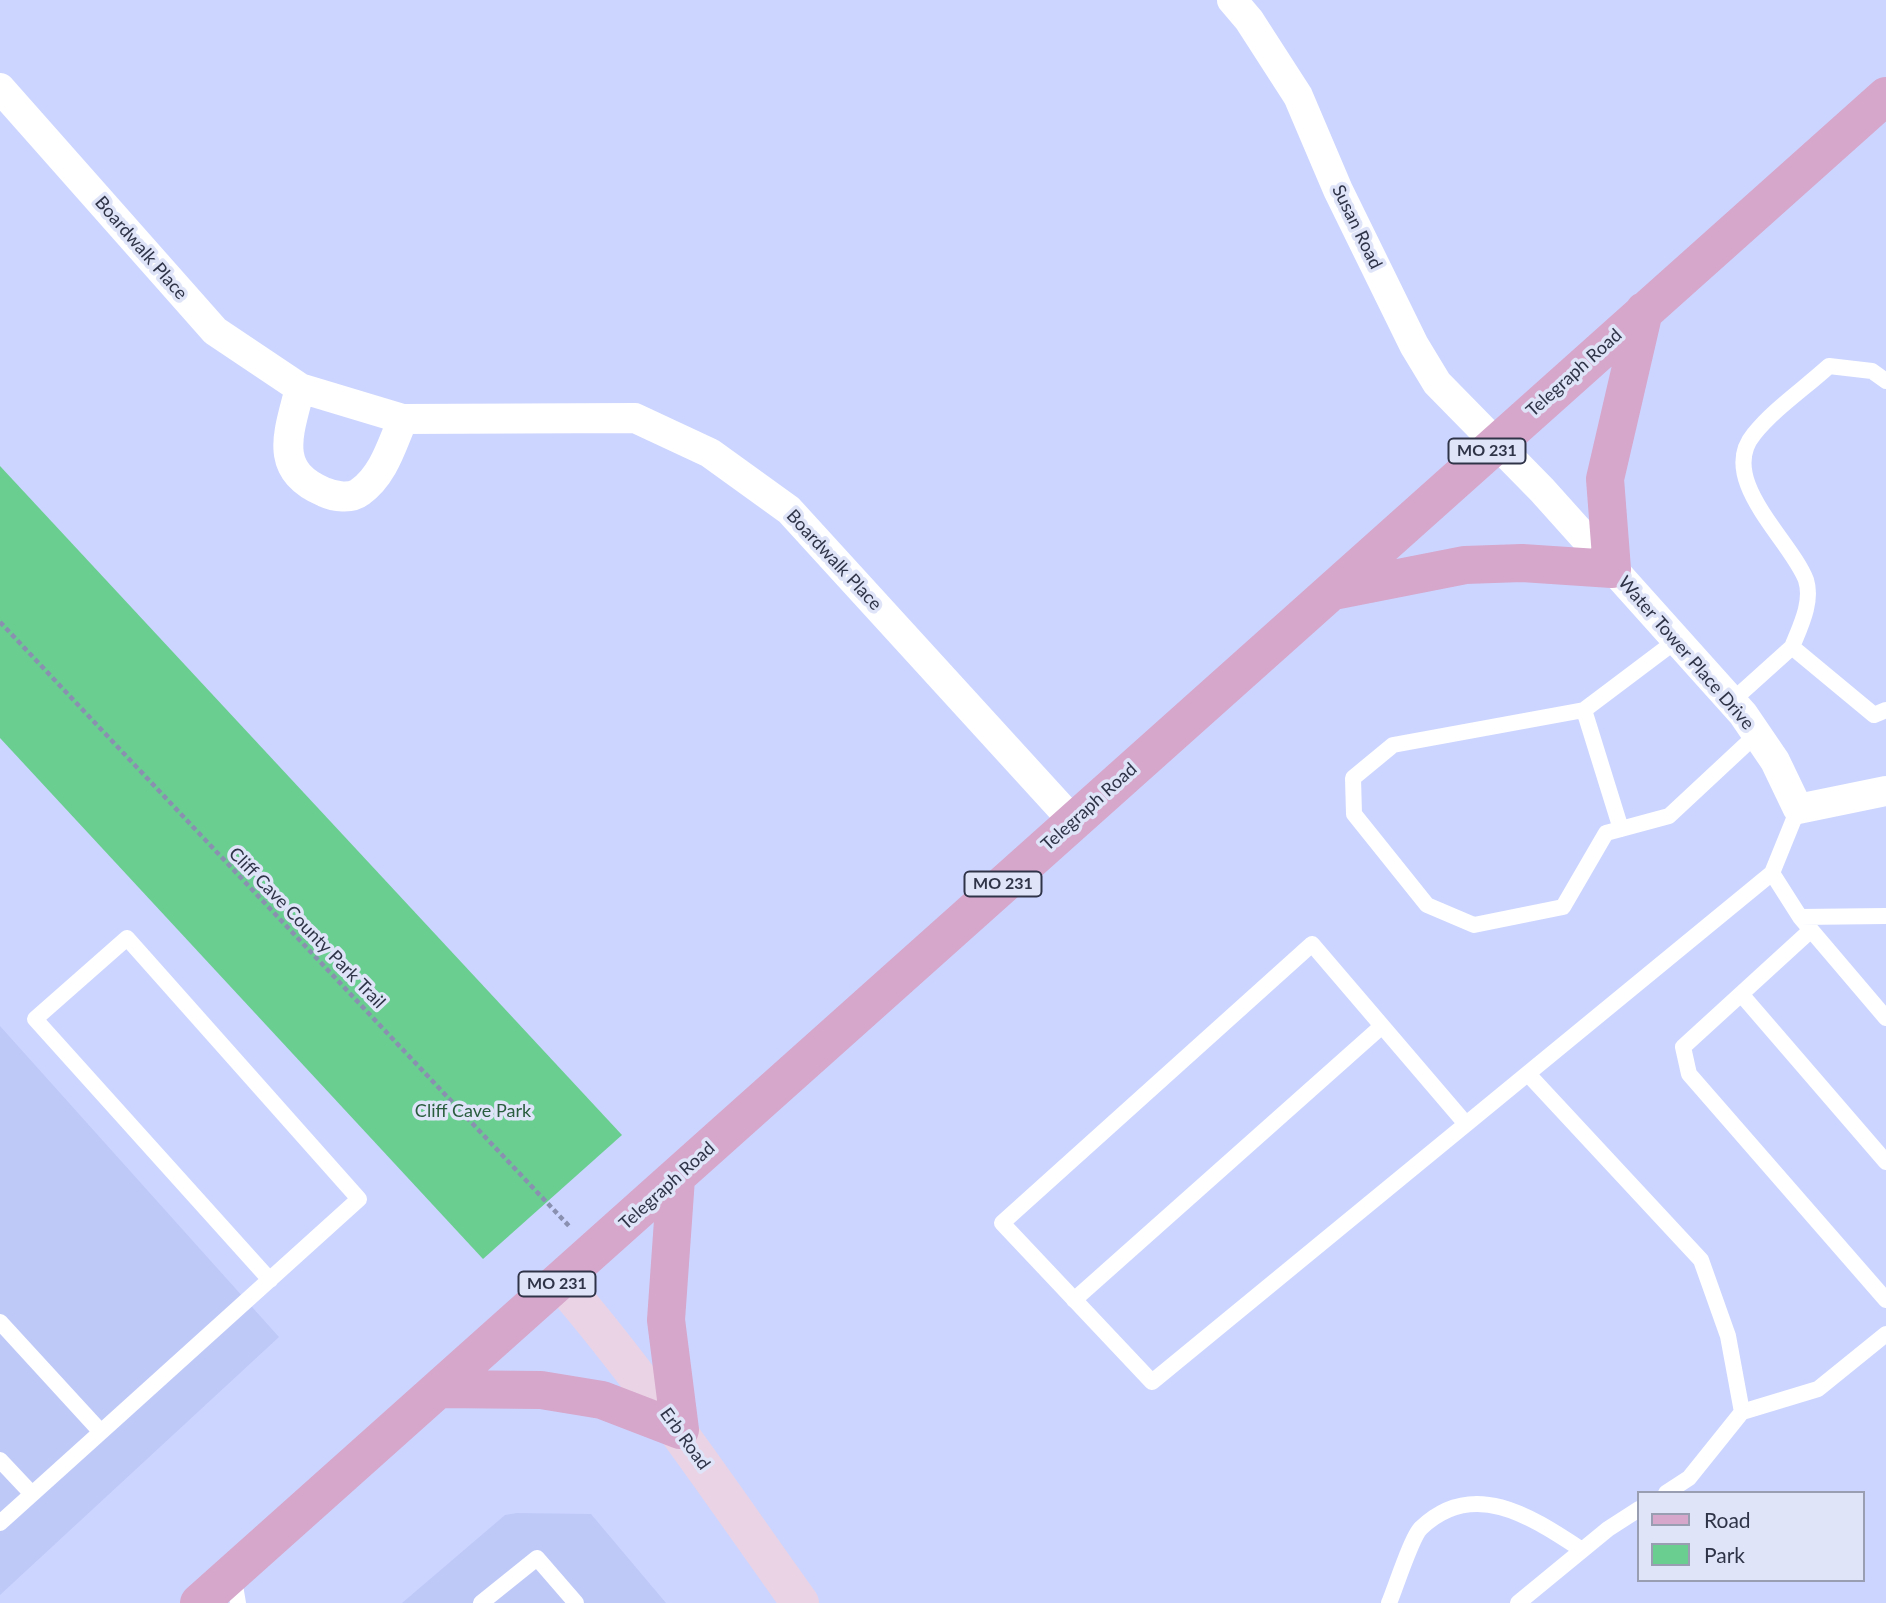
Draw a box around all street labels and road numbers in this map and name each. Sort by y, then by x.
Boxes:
street label: Susan Road [1327,181,1387,273]
street label: Boardwalk Place [90,192,192,304]
street label: Telegraph Road [1522,324,1626,422]
road number: MO 231 [1448,438,1526,464]
street label: Boardwalk Place [782,505,886,615]
street label: Water Tower Place Drive [1614,572,1758,734]
street label: Telegraph Road [1037,758,1141,856]
street label: Cliff Cave County Park Trail [224,843,390,1013]
road number: MO 231 [964,872,1042,897]
street label: Telegraph Road [615,1137,719,1235]
road number: MO 231 [518,1272,596,1296]
street label: Erb Road [655,1404,715,1474]

